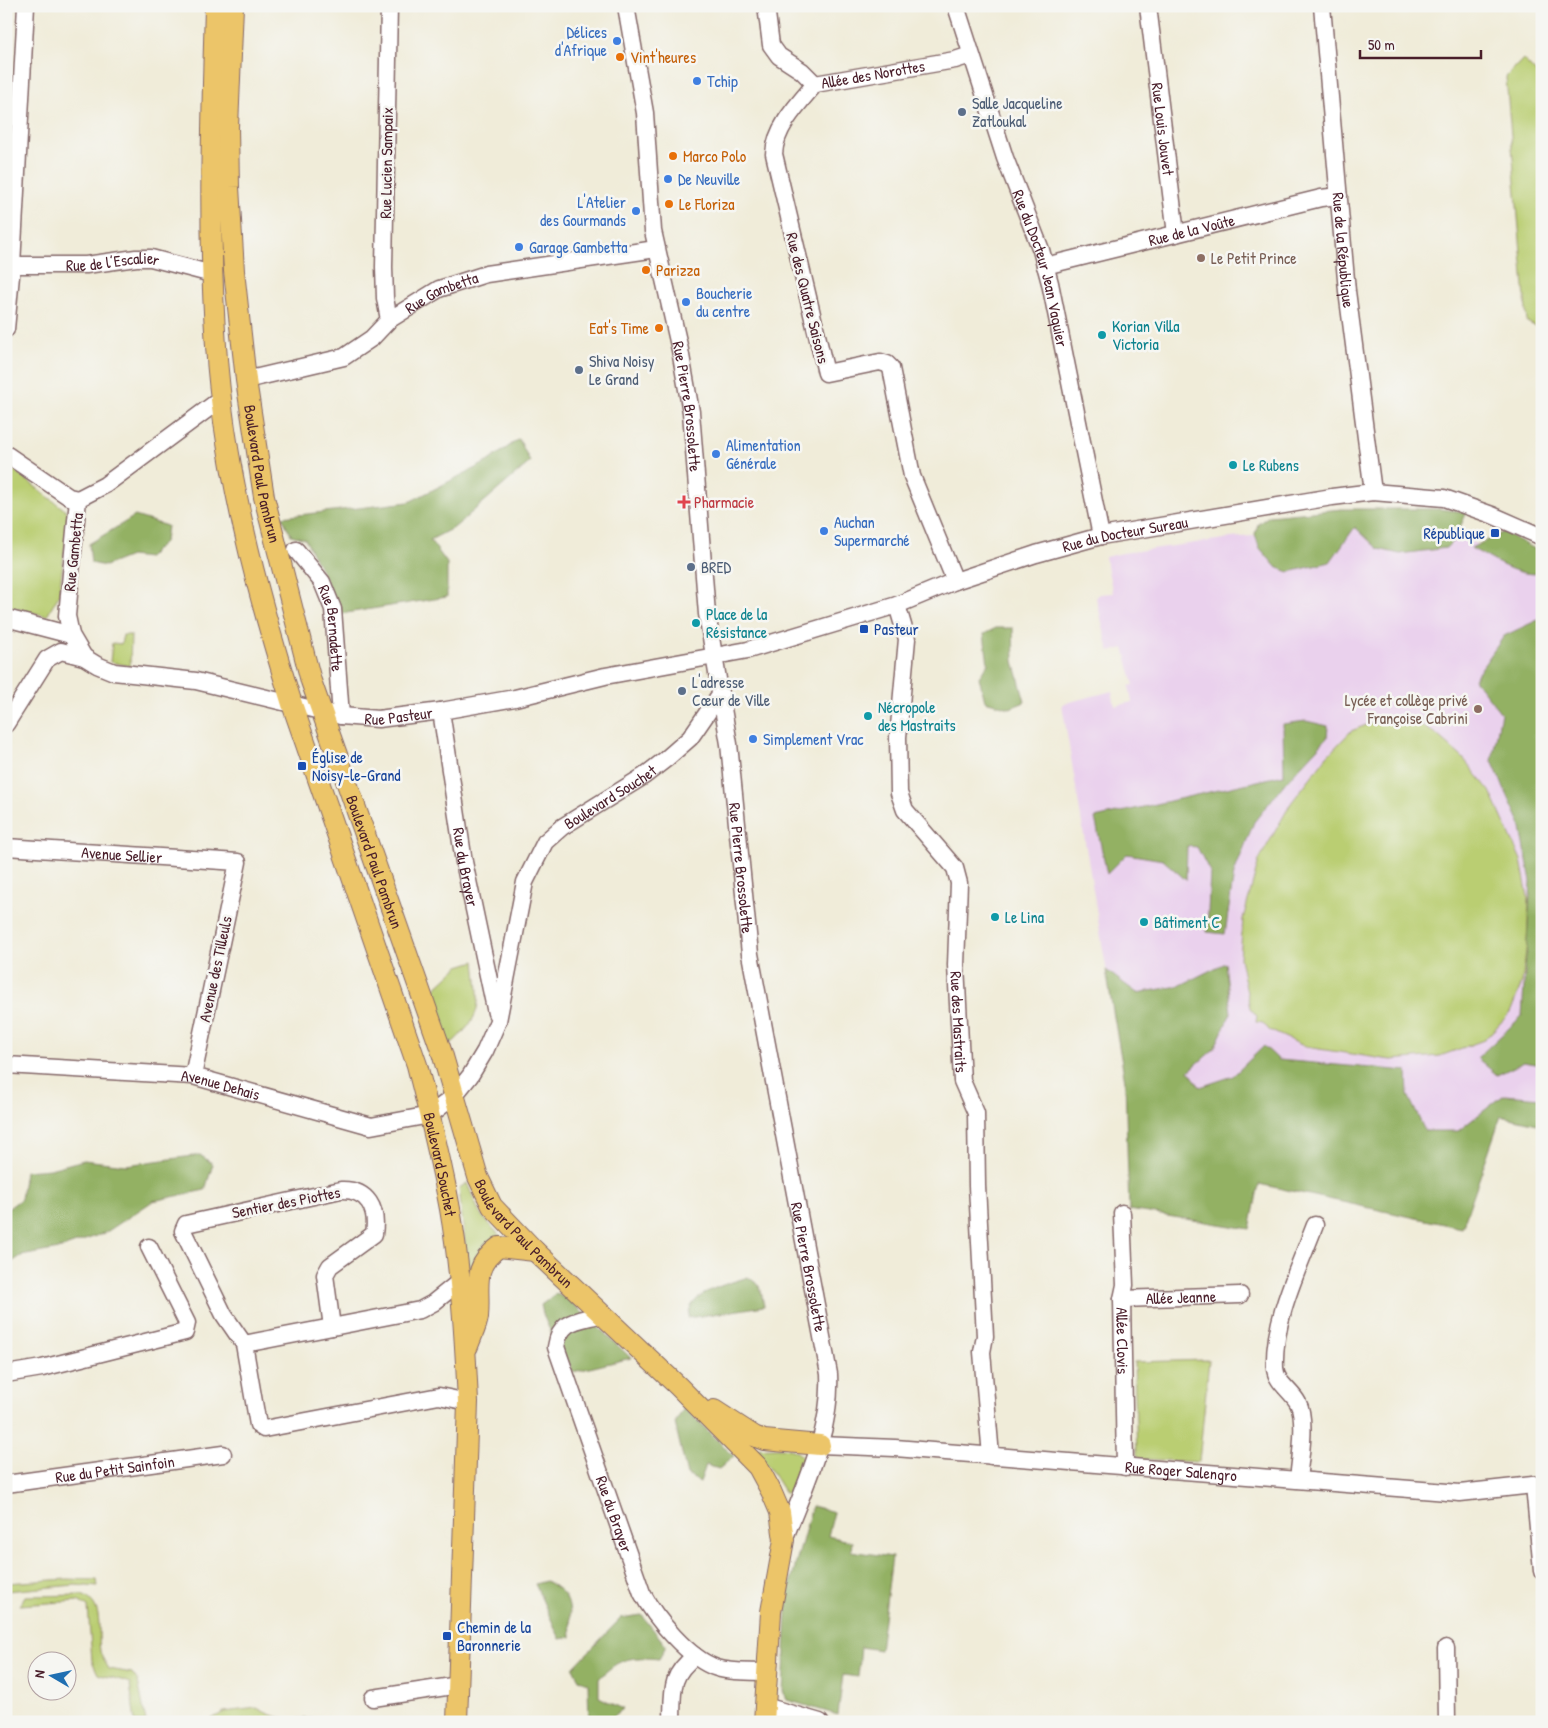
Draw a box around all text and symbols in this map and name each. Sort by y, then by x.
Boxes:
place label: Délices d'Afrique [555,21,608,61]
scale bar [1360,28,1482,60]
text: 50 m [1368,34,1395,55]
marker: Délices d'Afrique [611,35,623,47]
place label: Vint'heures [630,46,696,68]
marker: Vint'heures [614,51,626,63]
street label: Allée des Norottes [819,54,926,94]
place label: Tchip [707,70,738,92]
marker: Tchip [691,75,703,87]
street label: Rue Louis Jouvet [1147,82,1180,177]
place label: Salle Jacqueline Zatloukal [972,92,1063,132]
marker: Salle Jacqueline Zatloukal [956,106,968,118]
street label: Rue Lucien Sampaix [374,107,398,219]
place label: Marco Polo [683,145,747,167]
marker: Marco Polo [667,150,679,162]
place label: De Neuville [678,168,741,190]
marker: De Neuville [662,173,674,185]
street label: Rue du Docteur Jean Vaquier [1007,186,1074,349]
place label: L'Atelier des Gourmands [540,191,626,231]
street label: Rue de la République [1327,191,1360,310]
place label: Le Floriza [679,193,735,215]
marker: Le Floriza [663,198,675,210]
marker: L'Atelier des Gourmands [630,205,642,217]
street label: Rue de la Voûte [1146,209,1238,251]
street label: Rue des Quatre Saisons [781,230,835,366]
place label: Garage Gambetta [529,236,628,258]
marker: Garage Gambetta [513,241,525,253]
street label: Rue de l’Escalier [66,247,162,276]
place label: Le Petit Prince [1211,247,1297,269]
marker: Le Petit Prince [1195,252,1207,264]
place label: Parizza [656,259,700,281]
marker: Parizza [640,264,652,276]
street label: Rue Gambetta [400,266,481,319]
place label: Boucherie du centre [696,282,753,322]
marker: Boucherie du centre [680,296,692,308]
place label: Korian Villa Victoria [1112,315,1180,355]
place label: Eat's Time [589,317,650,339]
marker: Eat's Time [653,322,665,334]
marker: Korian Villa Victoria [1096,329,1108,341]
street label: Rue Pierre Brossolette [667,339,707,473]
place label: Shiva Noisy Le Grand [589,350,655,390]
marker: Shiva Noisy Le Grand [573,364,585,376]
street label: Boulevard Paul Pambrun [239,403,286,545]
place label: Alimentation Générale [726,434,801,474]
marker: Alimentation Générale [710,448,722,460]
place label: Le Rubens [1243,454,1299,476]
marker: Le Rubens [1227,459,1239,471]
place label: Pharmacie [694,491,755,513]
marker: Pharmacie [678,496,690,508]
street label: Rue du Docteur Sureau [1060,510,1190,557]
place label: Auchan Supermarché [834,511,910,551]
street label: Rue Gambetta [58,512,88,592]
place label: République [1424,522,1486,544]
marker: Auchan Supermarché [818,525,830,537]
marker: République [1489,527,1501,539]
place label: BRED [701,556,731,578]
marker: BRED [685,561,697,573]
street label: Rue Bernadette [313,581,349,673]
place label: Place de la Résistance [706,603,768,643]
marker: Place de la Résistance [690,617,702,629]
place label: Pasteur [874,618,919,640]
marker: Pasteur [858,623,870,635]
place label: L'adresse Cœur de Ville [692,671,771,711]
marker: L'adresse Cœur de Ville [676,685,688,697]
place label: Lycée et collège privé Françoise Cabrini [1345,689,1469,729]
place label: Nécropole des Mastraits [878,696,956,736]
street label: Rue Pasteur [364,701,434,730]
marker: Lycée et collège privé Françoise Cabrini [1472,703,1484,715]
marker: Nécropole des Mastraits [862,710,874,722]
place label: Simplement Vrac [763,728,864,750]
marker: Simplement Vrac [747,733,759,745]
place label: Église de Noisy-le-Grand [312,746,401,786]
street label: Boulevard Souchet [560,759,661,834]
marker: Église de Noisy-le-Grand [296,760,308,772]
street label: Boulevard Paul Pambrun [341,792,408,932]
street label: Rue Pierre Brossolette [724,801,759,935]
street label: Rue du Brayer [448,826,484,909]
street label: Avenue Sellier [81,841,163,868]
place label: Le Lina [1005,906,1044,928]
marker: Le Lina [989,911,1001,923]
place label: Bâtiment C [1154,911,1220,933]
street label: Avenue des Tilleuls [193,914,237,1024]
marker: Bâtiment C [1138,916,1150,928]
street label: Rue des Mastraits [945,971,973,1073]
street label: Avenue Dehais [181,1064,263,1105]
street label: Boulevard Souchet [418,1110,462,1218]
street label: Boulevard Paul Pambrun [470,1175,578,1293]
street label: Sentier des Piottes [230,1181,342,1223]
street label: Rue Pierre Brossolette [786,1200,832,1334]
street label: Allée Jeanne [1145,1285,1217,1309]
street label: Allée Clovis [1111,1307,1134,1374]
street label: Rue du Petit Sainfoin [54,1450,176,1488]
street label: Rue Roger Salengro [1124,1455,1238,1486]
street label: Rue du Brayer [591,1473,638,1556]
place label: Chemin de la Baronnerie [457,1616,531,1656]
marker: Chemin de la Baronnerie [441,1630,453,1642]
north arrow [28,1650,78,1700]
text: N [29,1668,49,1679]

